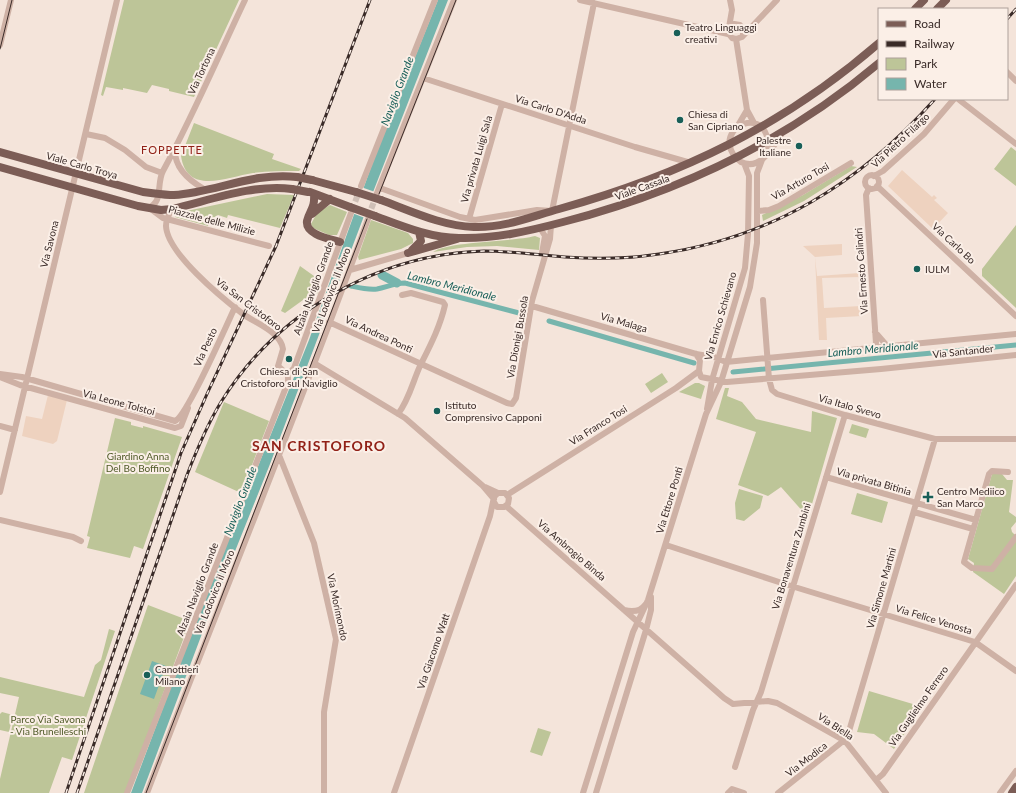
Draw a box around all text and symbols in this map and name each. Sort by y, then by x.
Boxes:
legend [878,8,1008,100]
text: Road [914,16,941,31]
place label: Teatro Linguaggi creativi [685,21,757,45]
marker: Teatro Linguaggi creativi [672,28,682,38]
text: Railway [914,36,955,51]
street label: Via Tortona [185,46,217,96]
water label: Naviglio Grande [377,54,416,127]
text: Park [914,56,938,71]
text: Water [914,76,947,91]
street label: Via Carlo D'Adda [514,92,588,126]
place label: Chiesa di San Cipriano [688,108,744,132]
street label: Via Pietro Filargo [868,110,932,170]
street label: Via privata Luigi Sala [458,114,494,204]
marker: Chiesa di San Cipriano [675,115,685,125]
place label: Palestre Italiane [756,134,791,158]
marker: Palestre Italiane [794,141,804,151]
district label: FOPPETTE [141,143,203,156]
street label: Viale Carlo Troya [45,149,119,181]
street label: Via Arturo Tosi [769,160,831,202]
street label: Viale Cassala [613,172,671,202]
street label: Piazzale delle Milizie [167,203,257,237]
street label: Via Savona [37,219,61,269]
street label: Via Carlo Bo [930,220,978,266]
street label: Via Ernesto Calindri [852,227,870,315]
street label: Alzaia Naviglio Grande [290,239,336,337]
street label: Via Lodovico il Moro [309,246,353,334]
place label: IULM [925,263,950,275]
marker: IULM [912,264,922,274]
water label: Lambro Meridionale [406,268,498,303]
street label: Via Enrico Schievano [702,270,738,362]
street label: Via San Cristoforo [214,275,285,333]
street label: Via Dionigi Bussola [504,295,530,379]
street label: Via Malaga [599,310,649,334]
street label: Via Andrea Ponti [343,313,415,355]
street label: Via Pesto [191,325,219,368]
water label: Lambro Meridionale [827,338,919,359]
street label: Via Santander [932,342,994,360]
marker: Chiesa di San Cristoforo sul Naviglio [284,354,294,364]
place label: Chiesa di San Cristoforo sul Naviglio [240,365,338,389]
street label: Via Leone Tolstoi [82,387,156,417]
street label: Via Italo Svevo [817,391,883,421]
place label: Istituto Comprensivo Capponi [445,399,542,423]
street label: Via Franco Tosi [567,402,629,448]
marker: Istituto Comprensivo Capponi [432,406,442,416]
district label: SAN CRISTOFORO [252,437,386,454]
park label: Giardino Anna Del Bo Boffino [106,450,171,474]
water label: Naviglio Grande [220,464,259,537]
street label: Via Ettore Ponti [653,465,685,535]
street label: Via privata Bitinia [835,465,913,497]
place label: Centro Mediico San Marco [937,485,1005,509]
marker: Centro Mediico San Marco [922,491,934,503]
street label: Via Bonaventura Zumbini [769,501,813,611]
street label: Via Ambrogio Binda [535,517,609,583]
street label: Alzaia Naviglio Grande [174,541,220,637]
street label: Via Simone Martini [864,546,898,630]
street label: Via Lodovico il Moro [192,548,237,636]
street label: Via Morimondo [325,572,351,642]
street label: Via Felice Venosta [894,602,974,636]
street label: Via Giacomo Watt [414,611,452,691]
place label: Canottieri Milano [155,663,198,687]
street label: Via Guglielmo Ferrero [886,663,950,749]
marker: Canottieri Milano [142,670,152,680]
street label: Via Biella [816,710,856,742]
park label: Parco Via Savona - Via Brunelleschi [10,713,86,737]
street label: Via Modica [783,739,829,779]

